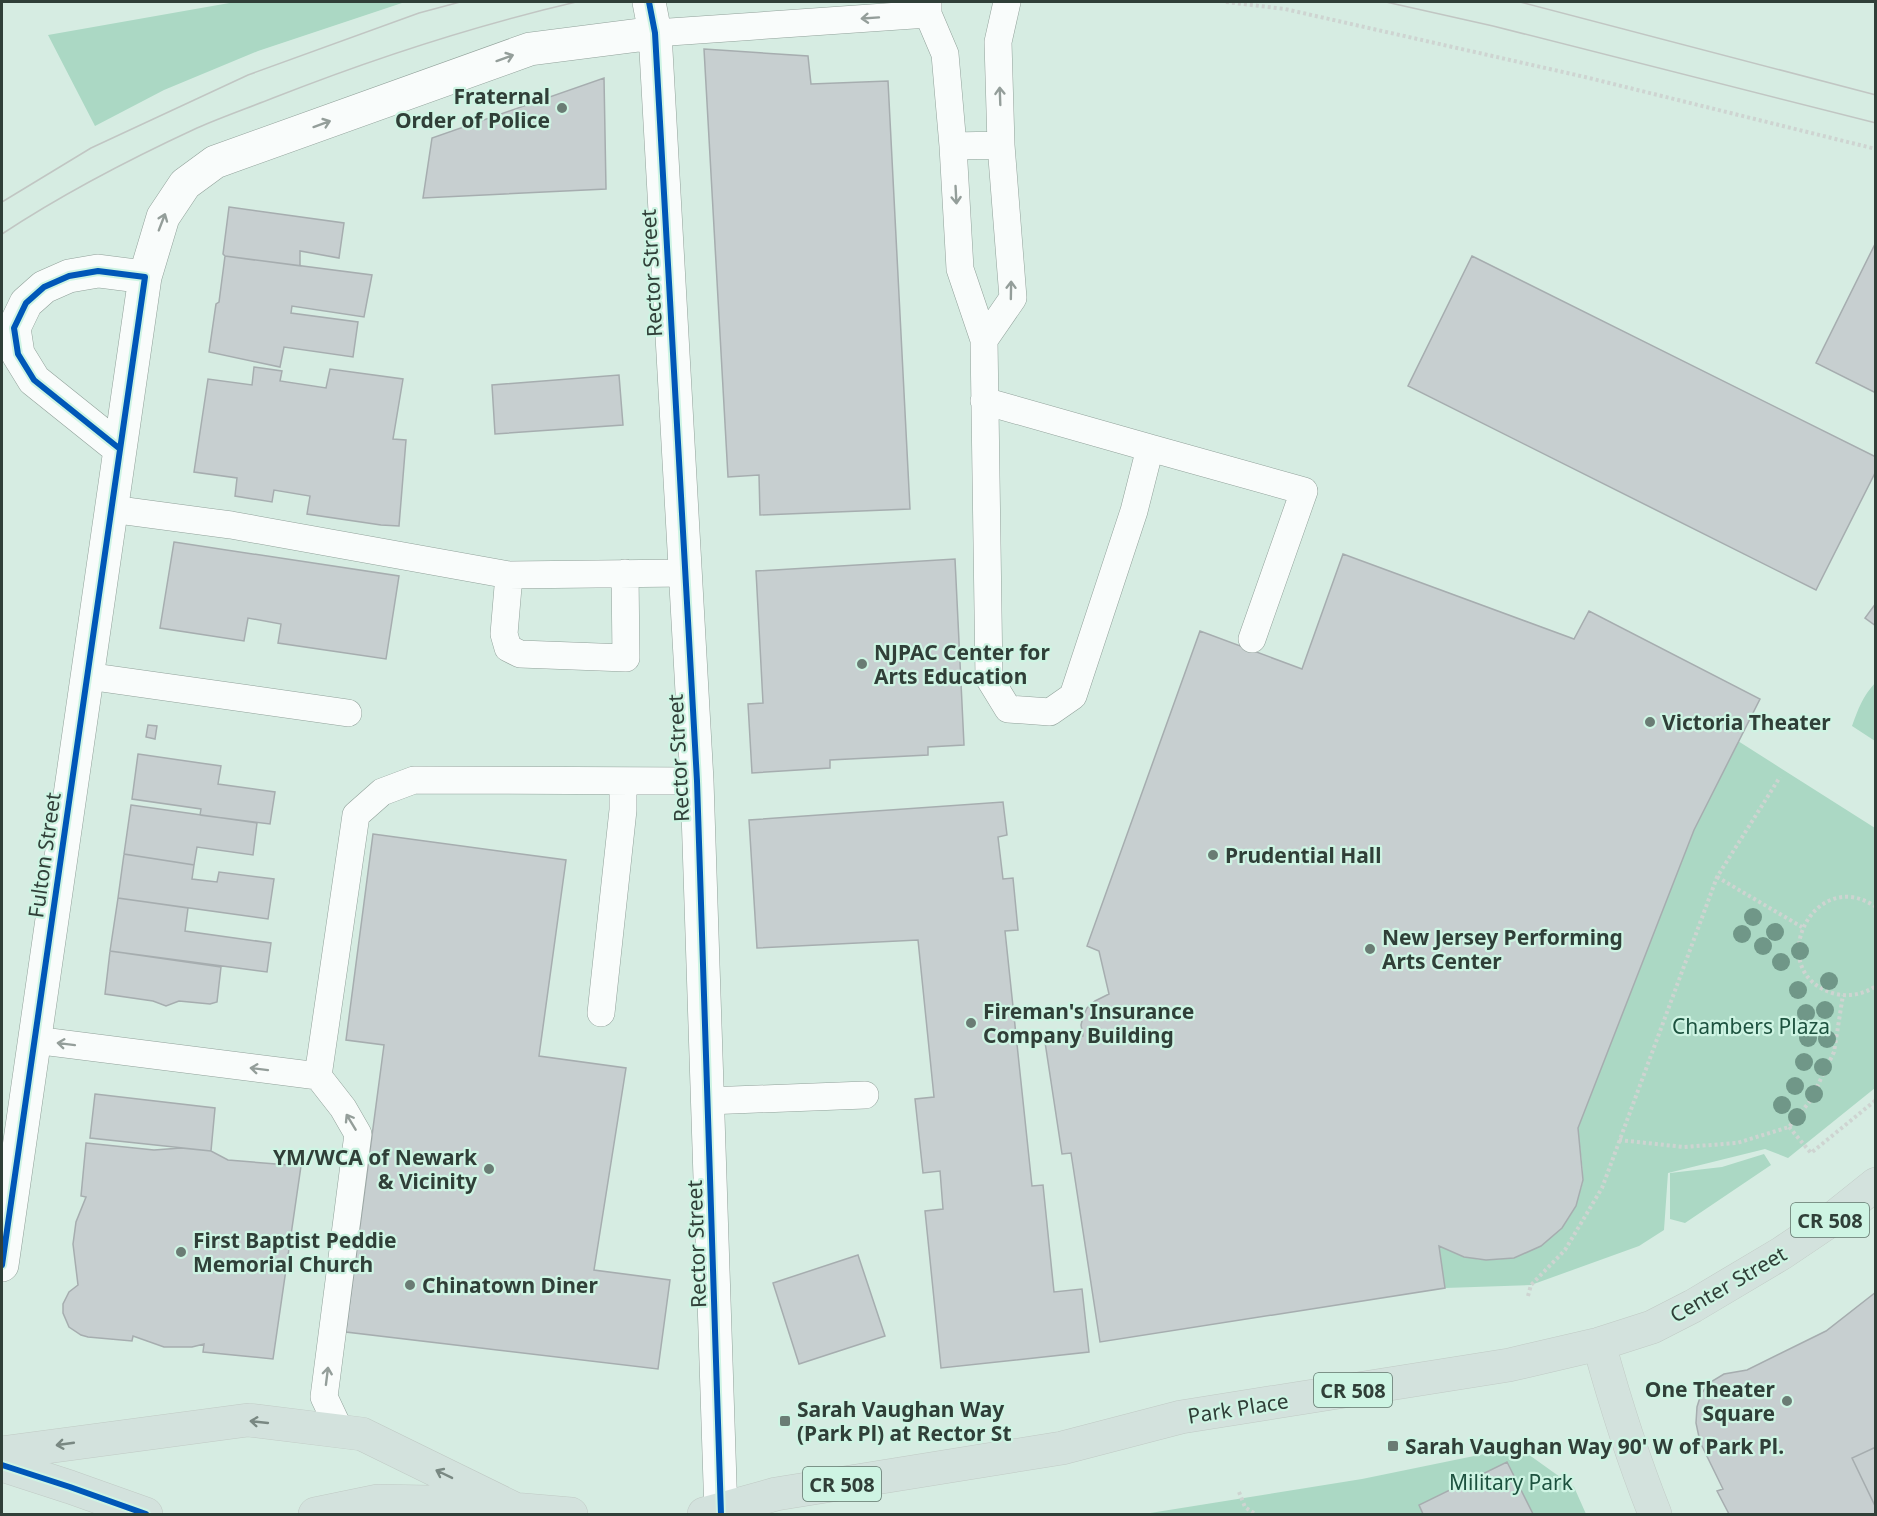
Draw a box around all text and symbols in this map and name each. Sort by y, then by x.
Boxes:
one-way arrow [861,13,881,24]
one-way arrow [495,51,514,62]
place label: Fraternal Order of Police [395,82,550,134]
one-way arrow [994,87,1006,107]
marker: Fraternal Order of Police [555,101,569,115]
one-way arrow [312,117,331,128]
one-way arrow [951,185,962,205]
street label: Rector Street [634,208,668,338]
one-way arrow [158,213,169,231]
one-way arrow [1006,281,1017,301]
place label: NJPAC Center for Arts Education [874,638,1050,690]
marker: NJPAC Center for Arts Education [855,657,869,671]
street label: Rector Street [661,693,695,823]
place label: Victoria Theater [1662,708,1831,736]
marker: Victoria Theater [1643,715,1657,729]
street label: Fulton Street [21,790,67,920]
place label: Prudential Hall [1225,841,1381,869]
marker: Prudential Hall [1206,848,1220,862]
place label: New Jersey Performing Arts Center [1382,923,1623,975]
marker: New Jersey Performing Arts Center [1363,942,1377,956]
place label: Fireman's Insurance Company Building [983,997,1194,1049]
park label: Chambers Plaza [1672,1012,1830,1040]
marker: Fireman's Insurance Company Building [964,1016,978,1030]
one-way arrow [57,1038,77,1049]
one-way arrow [250,1063,270,1074]
one-way arrow [344,1114,356,1131]
place label: YM/WCA of Newark & Vicinity [273,1143,478,1195]
marker: YM/WCA of Newark & Vicinity [482,1162,496,1176]
street label: Rector Street [680,1179,712,1308]
road number: CR 508 [1791,1203,1869,1237]
place label: First Baptist Peddie Memorial Church [193,1226,397,1278]
street label: Center Street [1665,1239,1792,1329]
marker: First Baptist Peddie Memorial Church [174,1245,188,1259]
place label: Chinatown Diner [422,1271,598,1299]
marker: Chinatown Diner [403,1278,417,1292]
one-way arrow [322,1366,333,1386]
road number: CR 508 [1314,1373,1392,1407]
place label: One Theater Square [1645,1375,1776,1427]
street label: Park Place [1186,1386,1290,1430]
marker: One Theater Square [1780,1394,1794,1408]
place label: Sarah Vaughan Way (Park Pl) at Rector St [797,1395,1012,1447]
marker: Sarah Vaughan Way (Park Pl) at Rector St [778,1414,792,1428]
one-way arrow [249,1416,269,1427]
place label: Sarah Vaughan Way 90' W of Park Pl. [1405,1432,1784,1460]
one-way arrow [56,1439,76,1450]
marker: Sarah Vaughan Way 90' W of Park Pl. [1386,1439,1400,1453]
one-way arrow [435,1467,453,1479]
road number: CR 508 [803,1467,881,1501]
park label: Military Park [1449,1468,1574,1496]

